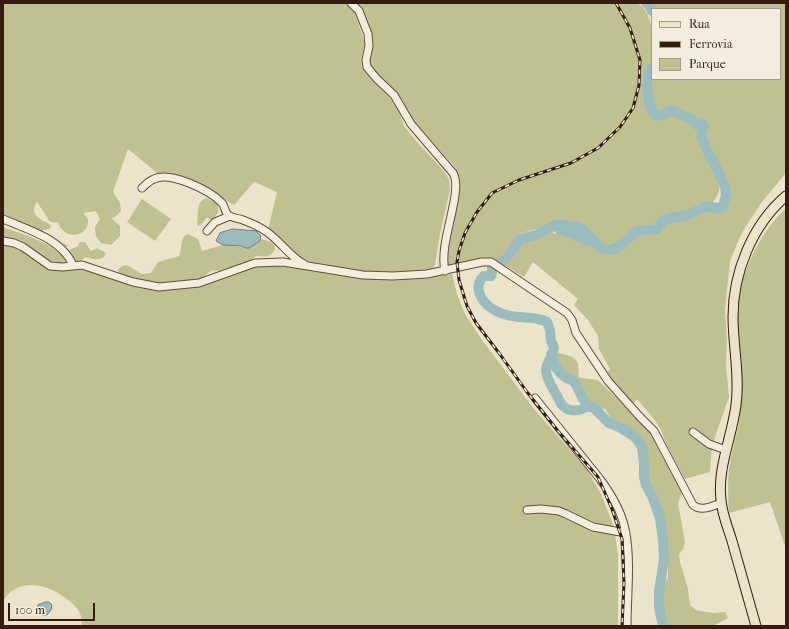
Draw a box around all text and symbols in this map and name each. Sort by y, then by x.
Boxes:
legend [651,8,781,80]
text: Rua [689,17,710,31]
text: Ferrovia [689,37,732,51]
text: Parque [689,57,726,71]
scale bar [10,595,97,621]
text: 100 m [15,603,45,617]

